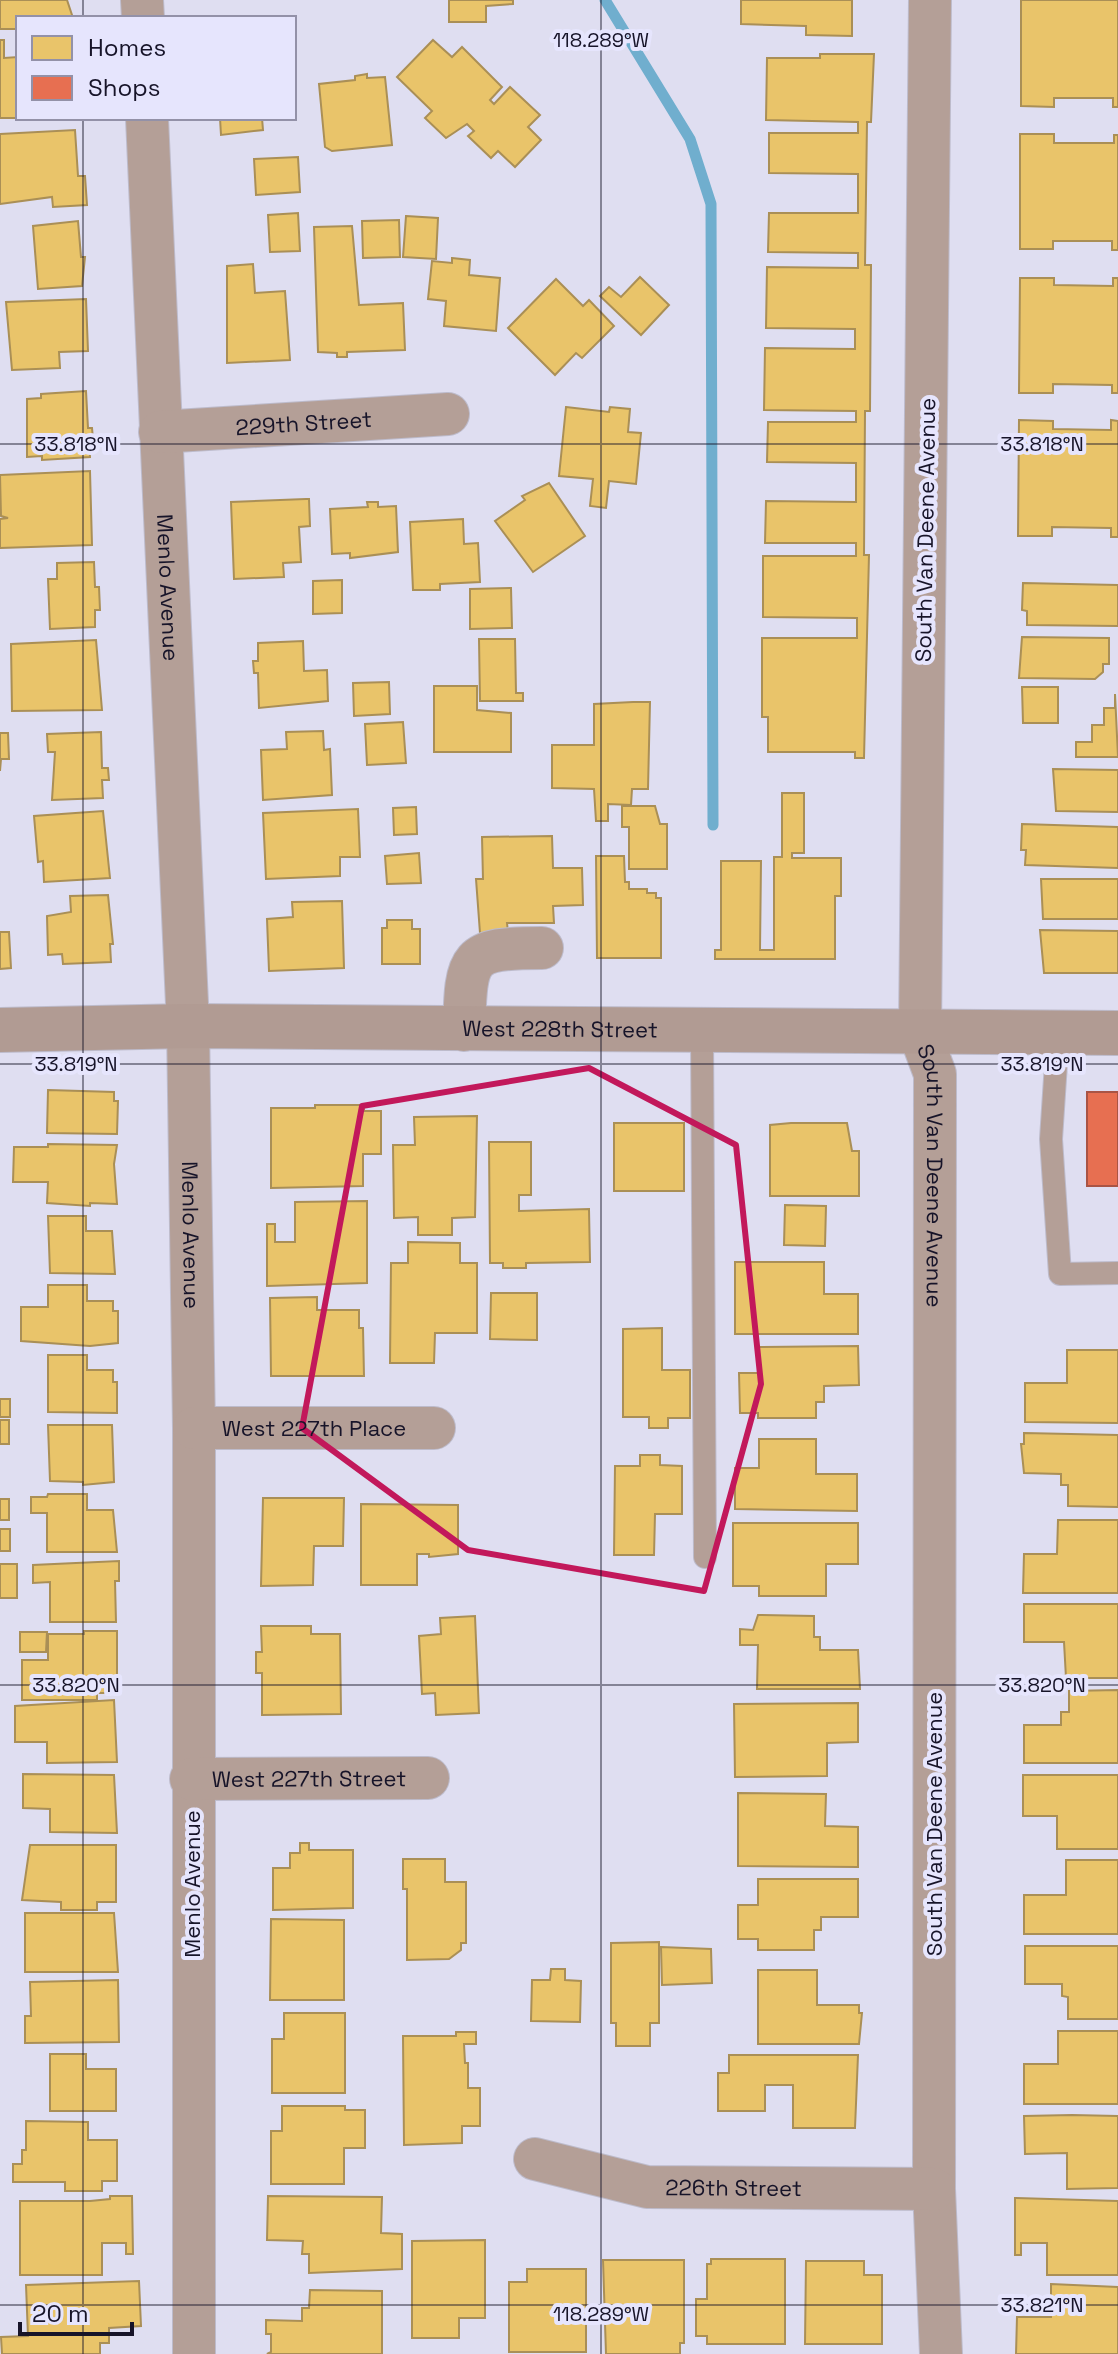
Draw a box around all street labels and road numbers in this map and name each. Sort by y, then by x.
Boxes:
street label: South Van Deene Avenue [909,398,941,662]
street label: 229th Street [235,405,373,441]
street label: Menlo Avenue [151,513,186,662]
street label: West 228th Street [462,1014,658,1044]
street label: South Van Deene Avenue [911,1040,949,1307]
street label: Menlo Avenue [176,1161,206,1309]
street label: West 227th Place [222,1414,406,1442]
street label: South Van Deene Avenue [920,1692,948,1956]
street label: West 227th Street [212,1764,406,1793]
street label: Menlo Avenue [178,1810,206,1958]
street label: 226th Street [665,2173,802,2202]

